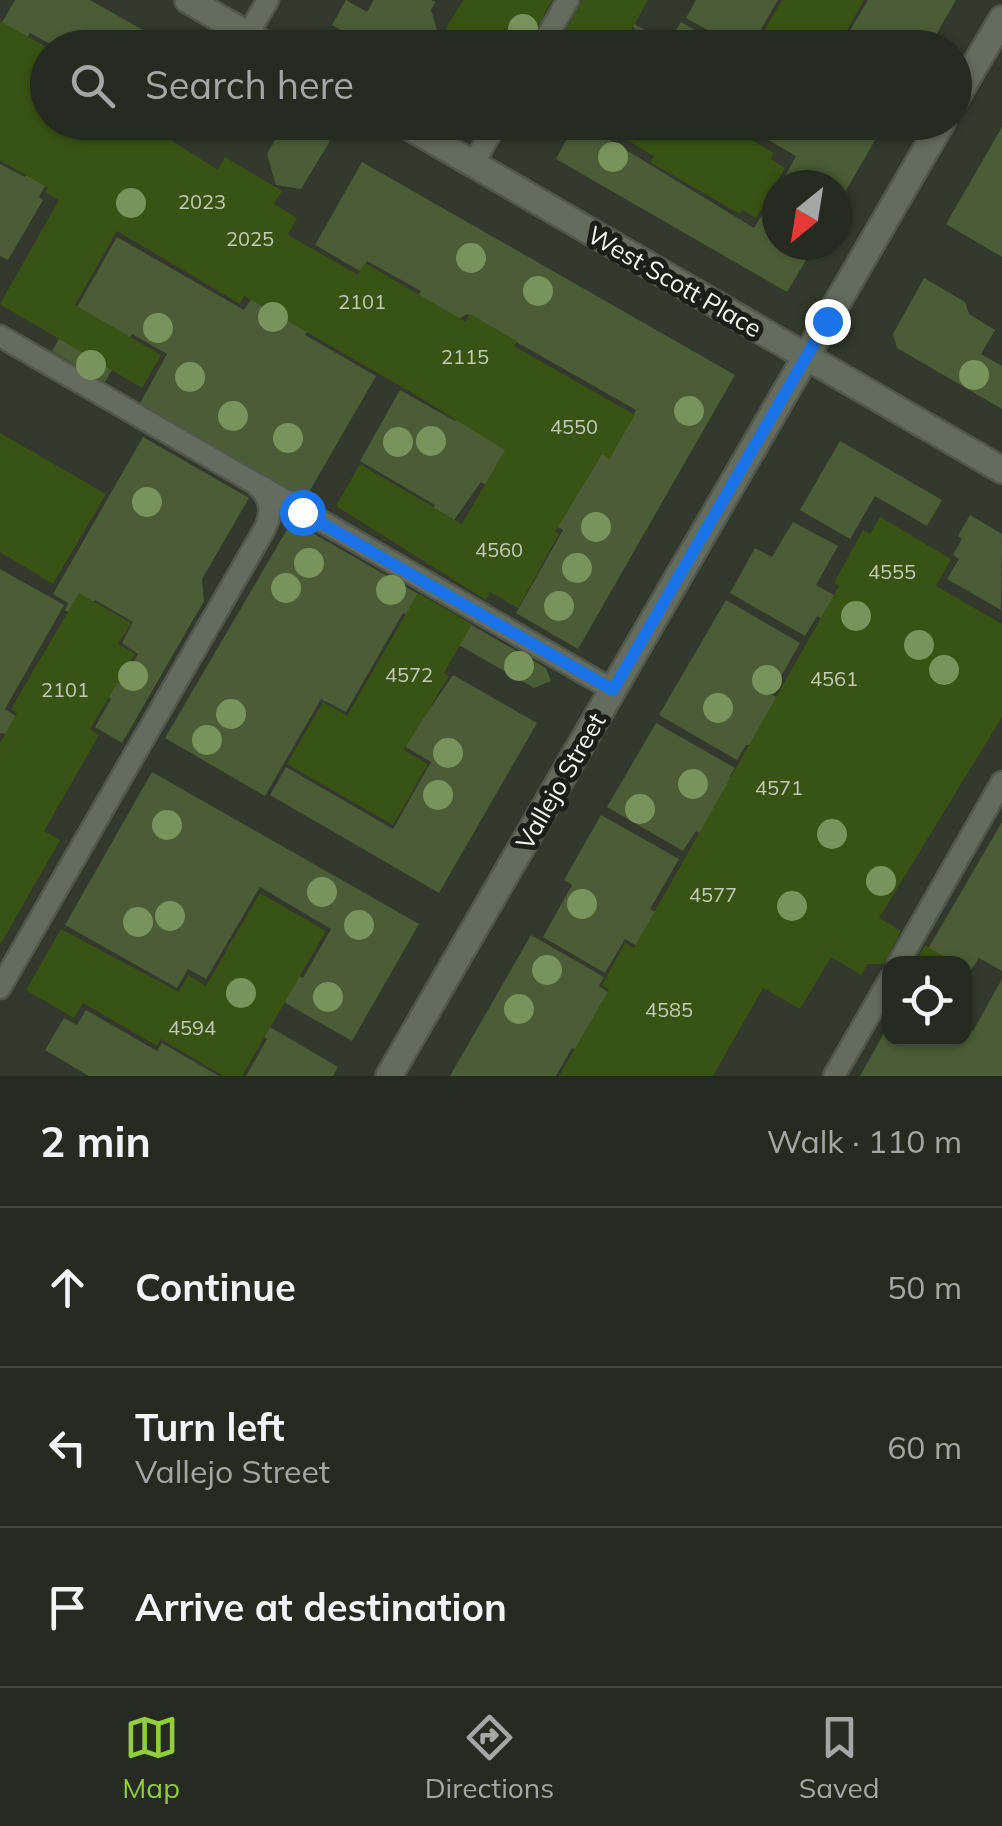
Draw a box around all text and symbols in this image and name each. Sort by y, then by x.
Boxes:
search box [30,30,972,140]
icon: search [65,58,120,113]
text: Search here [145,61,354,109]
north arrow [762,170,852,260]
house number: 2023 [178,189,226,214]
street label: West Scott Place [582,219,768,343]
house number: 2025 [226,226,274,251]
house number: 2101 [338,289,386,314]
route end [805,299,851,345]
house number: 2115 [441,344,489,369]
house number: 4550 [550,414,598,439]
route start [280,490,326,536]
house number: 4560 [475,537,523,562]
house number: 4555 [868,559,916,584]
house number: 4572 [385,662,433,687]
house number: 4561 [810,666,858,691]
house number: 2101 [41,677,89,702]
street label: Vallejo Street [508,707,612,855]
house number: 4571 [755,775,803,800]
house number: 4577 [689,882,737,907]
map controls [882,956,972,1046]
button: locate [882,956,972,1046]
house number: 4585 [645,997,693,1022]
house number: 4594 [168,1015,216,1040]
text: 2 min [40,1115,151,1168]
text: Walk · 110 m [767,1121,962,1161]
icon: ahead [40,1260,95,1315]
text: Continue [135,1263,296,1311]
text: 50 m [887,1267,962,1307]
text: Turn left [135,1403,285,1451]
icon: left [40,1420,95,1475]
text: 60 m [887,1427,962,1467]
text: Vallejo Street [135,1451,330,1491]
icon: arrive [40,1580,95,1635]
text: Arrive at destination [135,1583,507,1631]
tab: Map [122,1710,180,1805]
tab: Directions [425,1710,554,1805]
tab: Saved [799,1710,880,1805]

